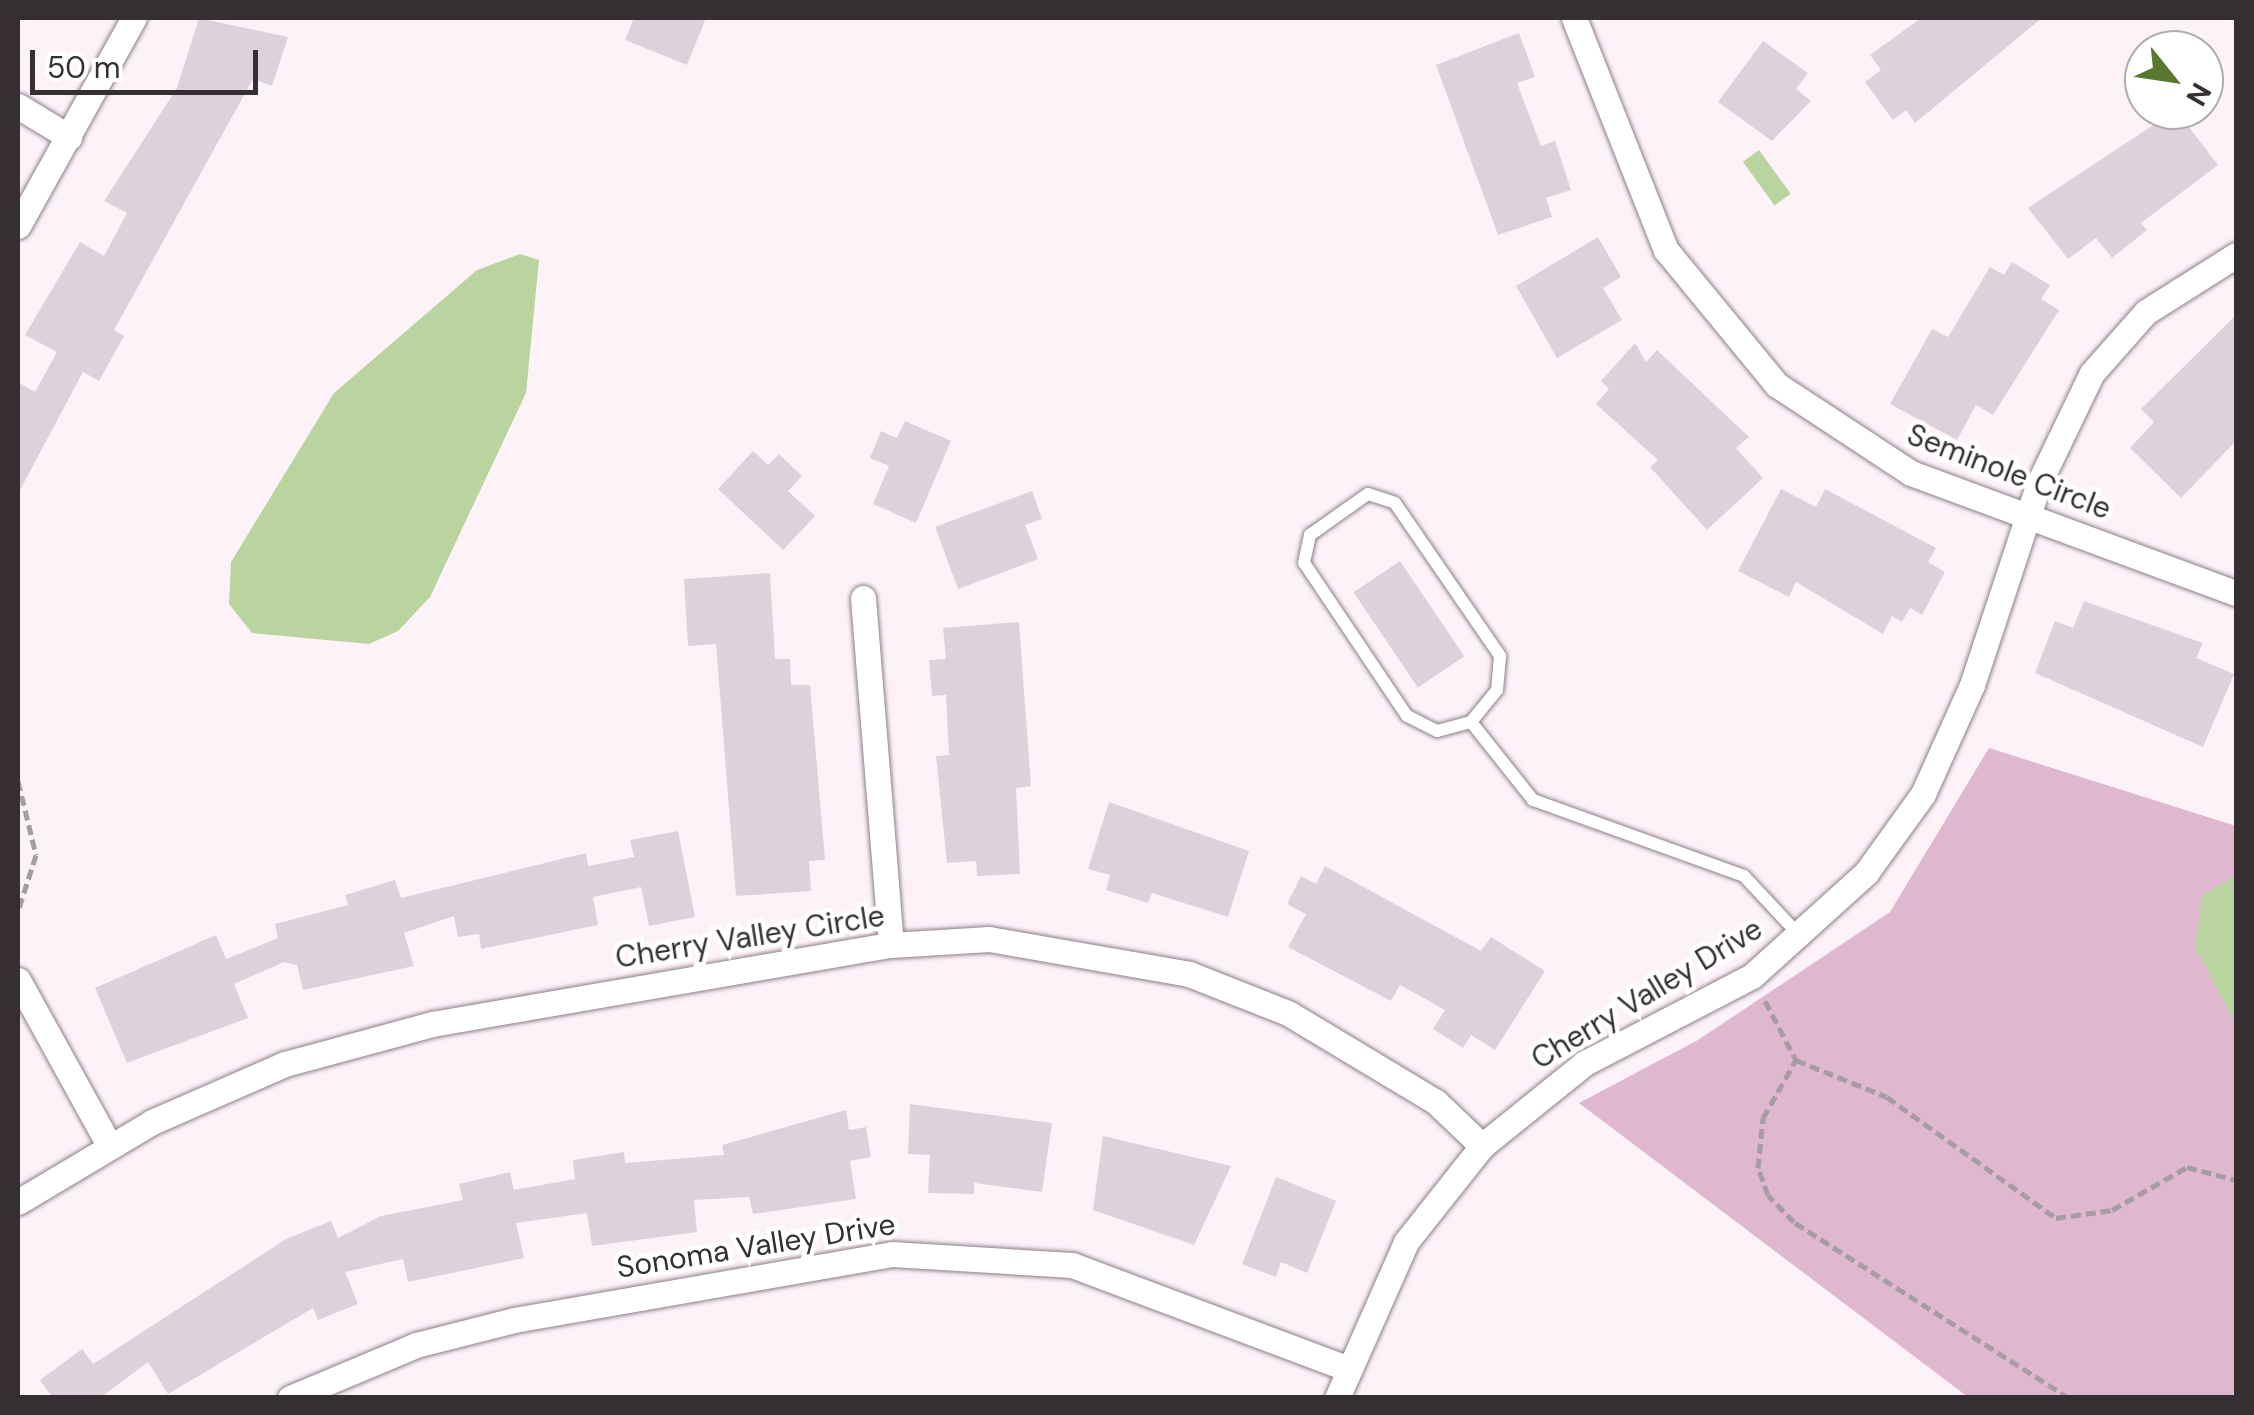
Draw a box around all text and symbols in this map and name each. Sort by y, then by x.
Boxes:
scale bar [35,30,262,92]
north arrow [2124,30,2224,130]
text: 50 m [47,48,121,87]
text: N [2178,76,2220,112]
street label: Seminole Circle [1902,417,2116,527]
street label: Cherry Valley Circle [613,898,887,976]
street label: Cherry Valley Drive [1525,911,1769,1077]
street label: Sonoma Valley Drive [614,1206,898,1286]

